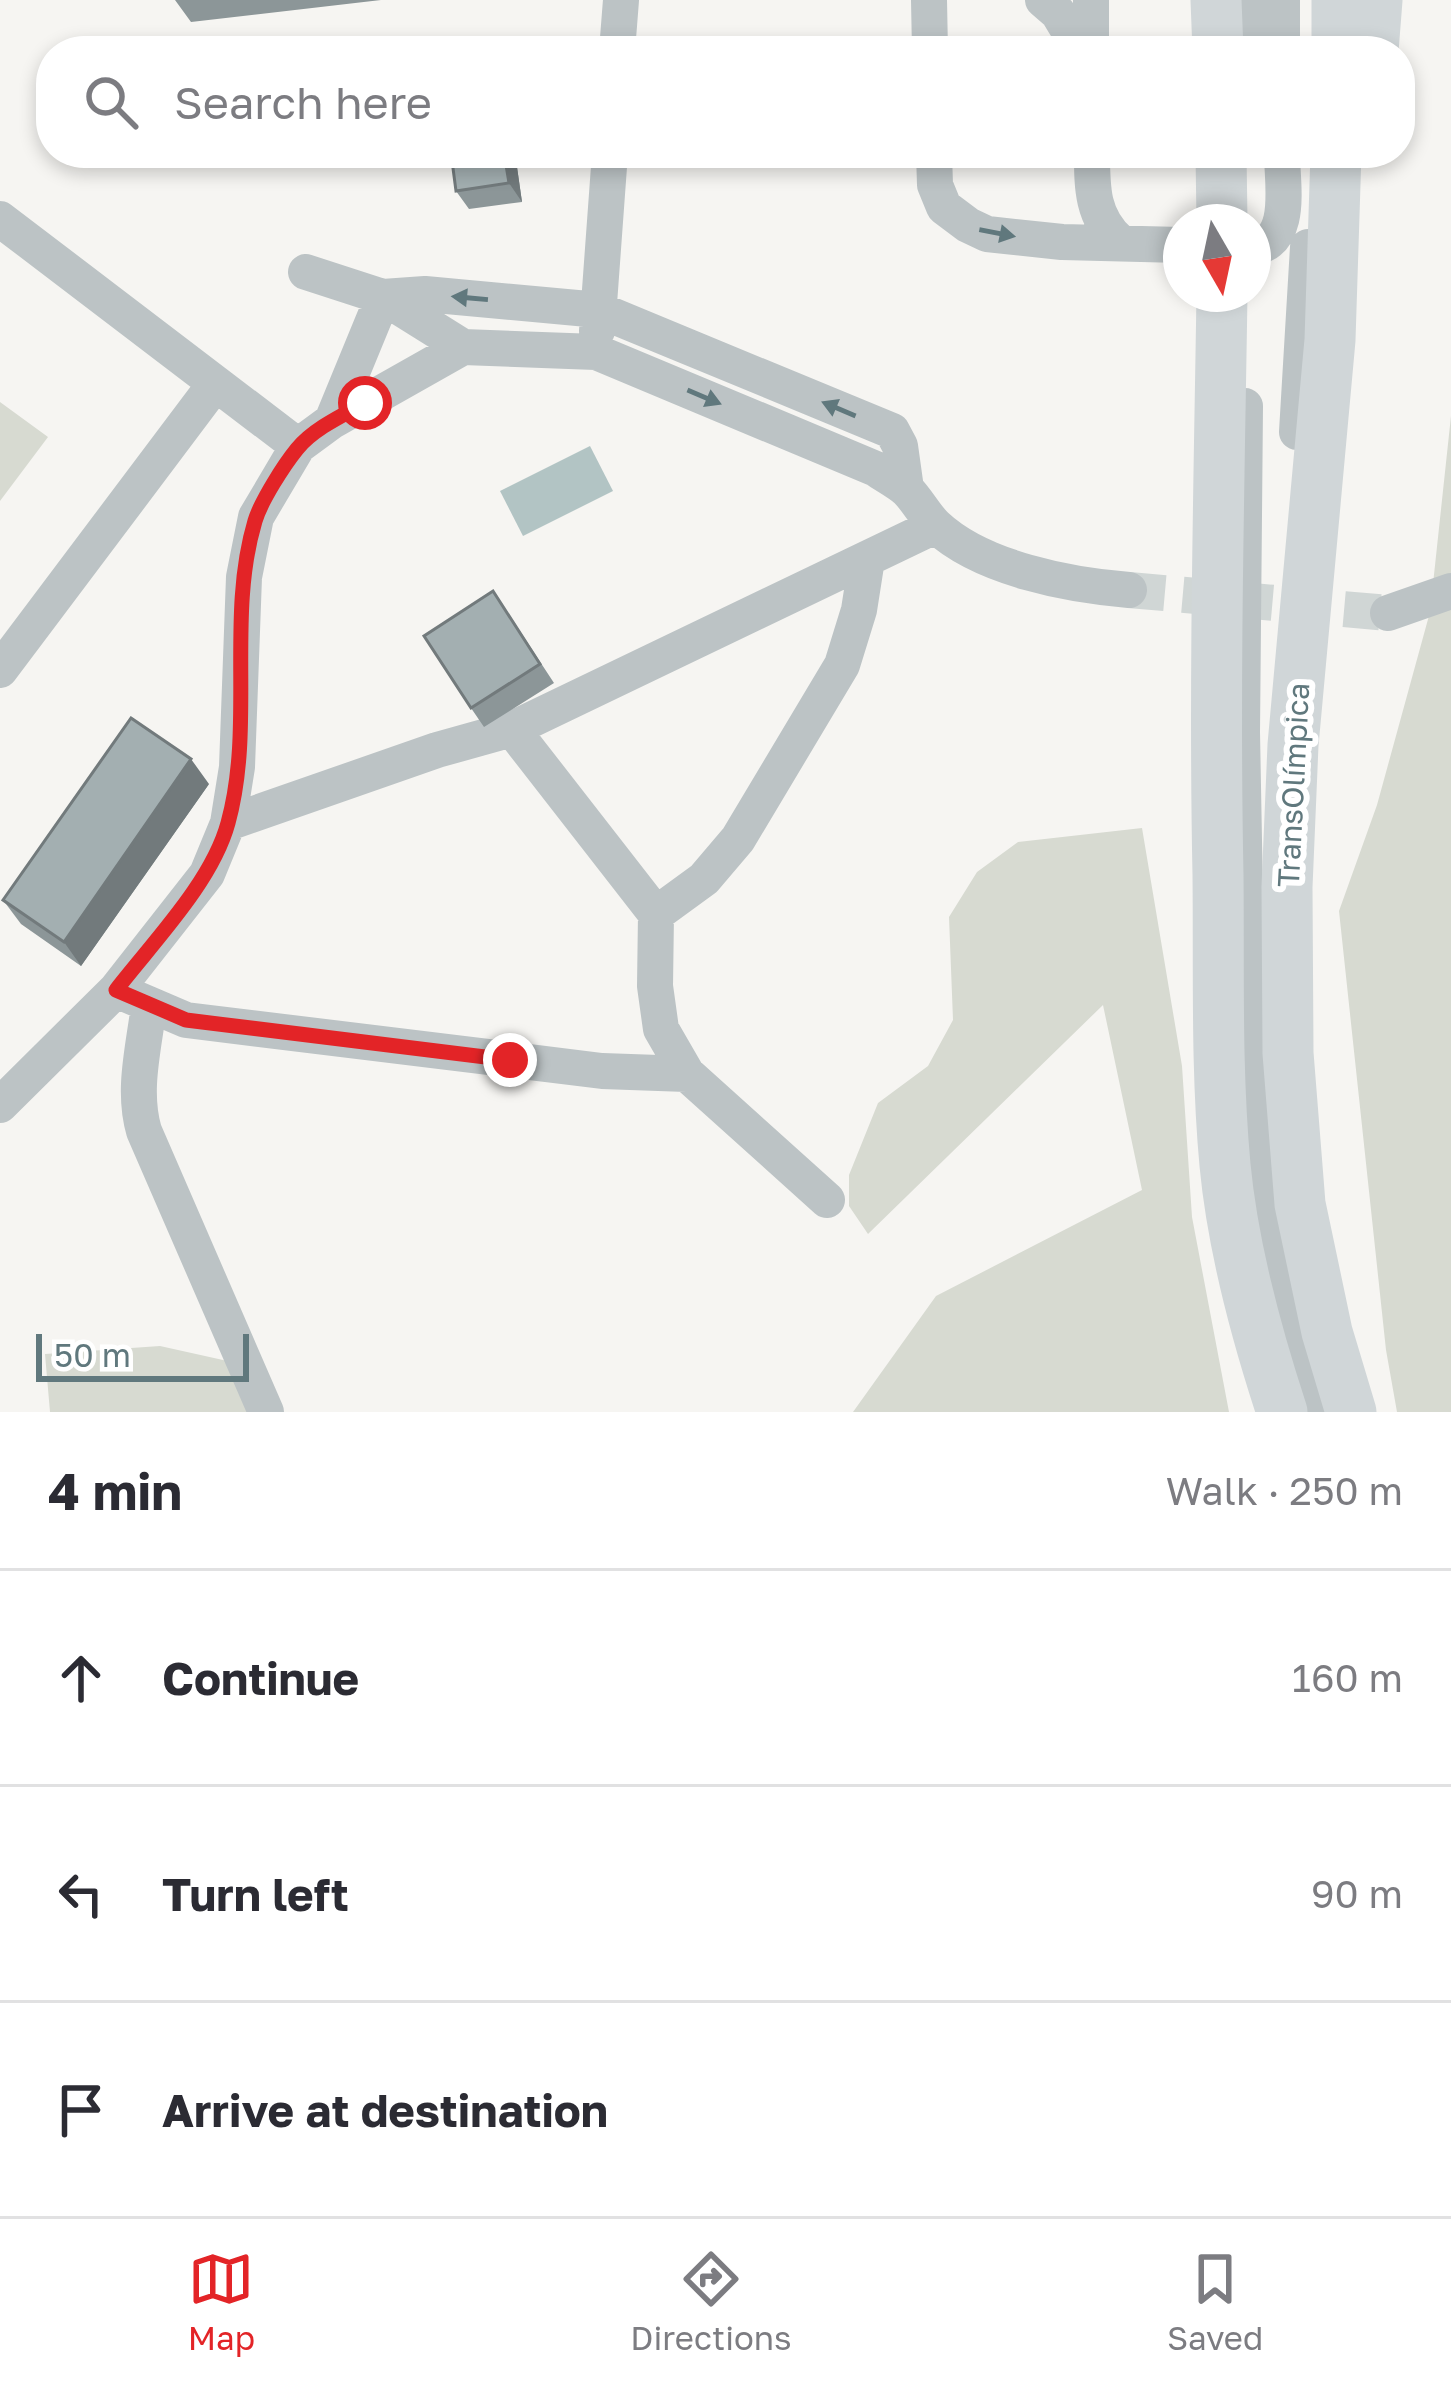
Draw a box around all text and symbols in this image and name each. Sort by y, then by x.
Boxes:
search box [36,36,1415,168]
icon: search [78,69,144,135]
text: Search here [174,75,432,129]
north arrow [1163,204,1271,312]
one-way arrow [979,224,1017,243]
one-way arrow [450,288,488,307]
route start [338,376,392,430]
one-way arrow [686,388,722,407]
one-way arrow [821,399,856,419]
street label: TransOlímpica [1270,682,1316,888]
route end [483,1033,537,1087]
scale bar [36,1328,249,1381]
text: 50 m [54,1335,131,1374]
text: 4 min [48,1460,182,1521]
text: Walk · 250 m [1166,1467,1403,1514]
icon: ahead [48,1645,114,1711]
text: Continue [162,1651,359,1705]
text: 160 m [1292,1654,1403,1701]
icon: left [48,1861,114,1927]
text: Turn left [162,1867,349,1921]
text: 90 m [1311,1870,1403,1917]
icon: arrive [48,2077,114,2143]
text: Arrive at destination [162,2083,608,2137]
tab: Map [188,2246,255,2357]
tab: Directions [630,2246,792,2357]
tab: Saved [1167,2246,1263,2357]

